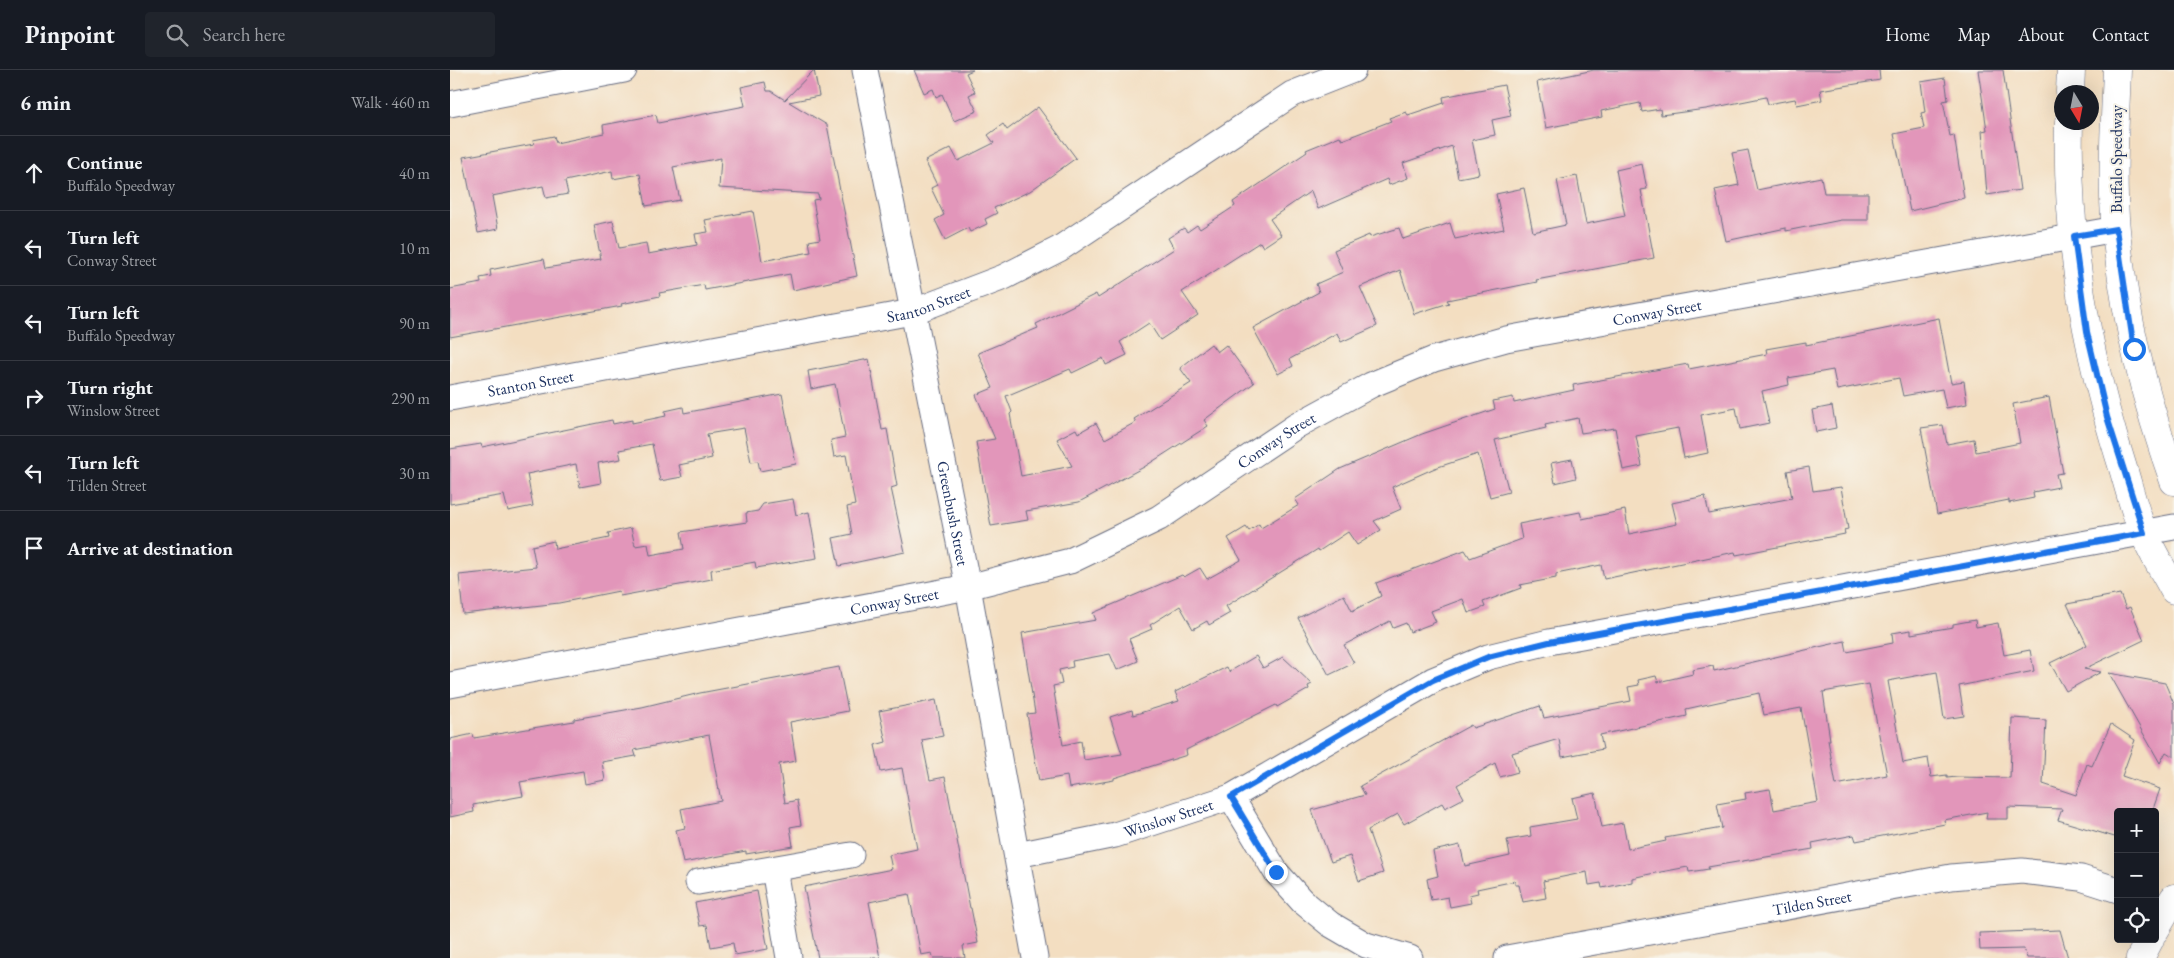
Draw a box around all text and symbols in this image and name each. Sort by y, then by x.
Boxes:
search box [145,12,495,57]
text: Pinpoint [25,19,115,50]
icon: search [163,21,191,49]
text: Search here [203,22,285,47]
text: Home [1885,23,1930,46]
text: Map [1958,23,1990,46]
text: About [2018,23,2064,46]
text: Contact [2092,23,2149,46]
north arrow [2054,85,2099,130]
text: 6 min [20,89,71,116]
text: Walk · 460 m [351,92,430,113]
street label: Buffalo Speedway [2106,104,2127,213]
text: Continue [67,150,142,175]
icon: ahead [20,159,48,187]
text: 40 m [399,163,430,184]
text: Buffalo Speedway [67,175,175,196]
text: Turn left [67,225,139,250]
icon: left [20,234,48,262]
text: 10 m [399,238,430,259]
text: Conway Street [67,250,157,271]
street label: Stanton Street [885,280,973,327]
street label: Conway Street [1611,293,1703,330]
text: Turn left [67,300,139,325]
icon: left [20,309,48,337]
text: 90 m [399,313,430,334]
text: Buffalo Speedway [67,325,175,346]
route start [2123,338,2146,361]
street label: Stanton Street [486,365,575,401]
text: Turn right [67,375,153,400]
icon: right [20,384,48,412]
text: 290 m [391,388,430,409]
text: Winslow Street [67,400,160,421]
street label: Conway Street [1233,407,1319,473]
text: Turn left [67,450,139,475]
icon: left [20,459,48,487]
street label: Greenbush Street [933,459,974,567]
text: 30 m [399,463,430,484]
text: Tilden Street [67,475,147,496]
icon: arrive [20,534,48,562]
text: Arrive at destination [67,536,233,561]
street label: Conway Street [848,582,940,620]
street label: Winslow Street [1121,793,1216,842]
map controls [2114,808,2159,943]
button: + [2114,808,2159,853]
button: − [2114,853,2159,898]
route end [1265,861,1288,884]
street label: Tilden Street [1771,885,1853,920]
button: locate [2114,898,2159,943]

